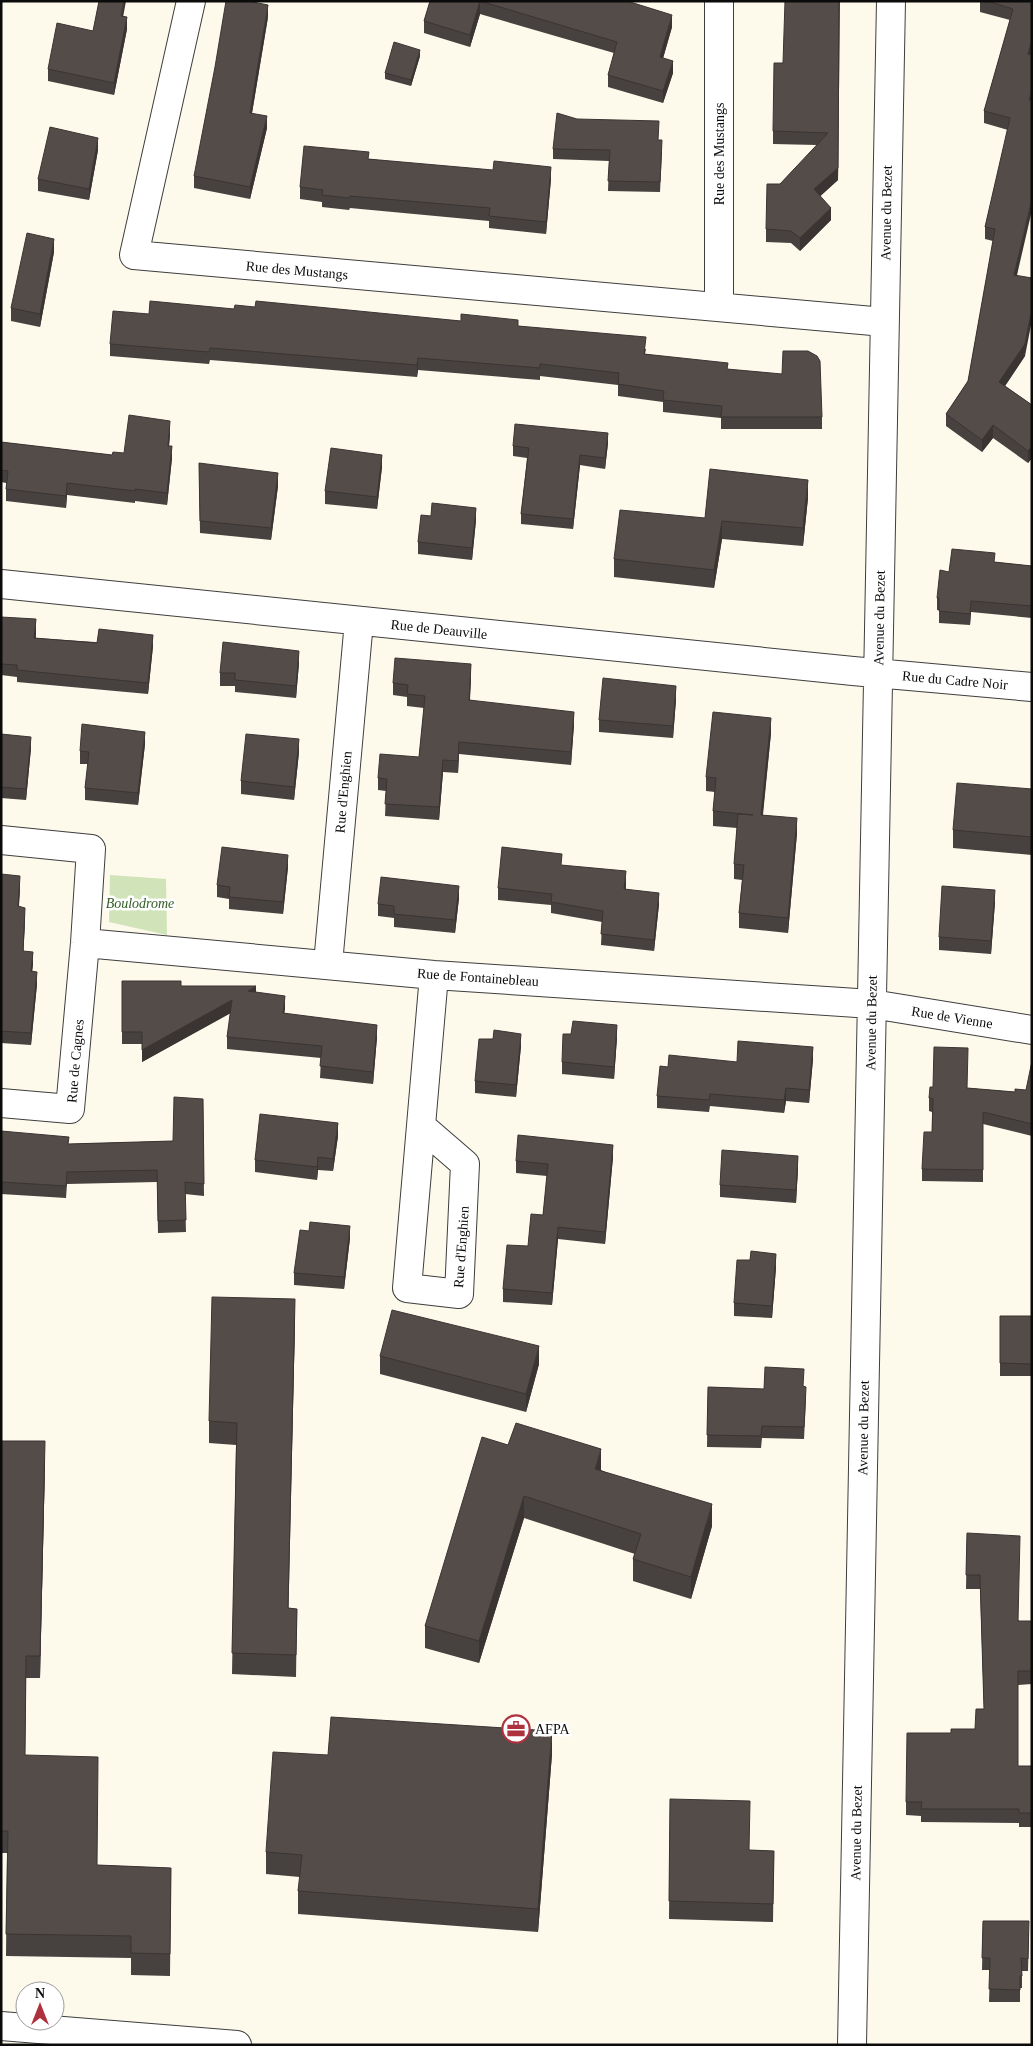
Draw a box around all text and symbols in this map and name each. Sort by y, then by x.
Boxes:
street label: Rue des Mustangs [712,103,727,205]
street label: Avenue du Bezet [878,165,895,261]
street label: Rue des Mustangs [245,259,349,282]
street label: Avenue du Bezet [871,570,888,666]
street label: Rue de Deauville [390,617,488,642]
street label: Rue du Cadre Noir [901,668,1009,693]
street label: Rue d'Enghien [332,750,355,834]
park label: Boulodrome [106,896,174,911]
street label: Rue de Fontainebleau [417,966,539,989]
street label: Avenue du Bezet [863,975,880,1071]
street label: Rue de Vienne [910,1004,994,1031]
street label: Rue de Cagnes [64,1019,87,1104]
street label: Rue d'Enghien [451,1205,472,1289]
street label: Avenue du Bezet [855,1380,872,1476]
office icon: AFPA [501,1714,531,1744]
place label: AFPA [535,1722,570,1737]
street label: Avenue du Bezet [848,1785,865,1881]
north arrow [15,1981,65,2031]
text: N [35,1986,45,2001]

